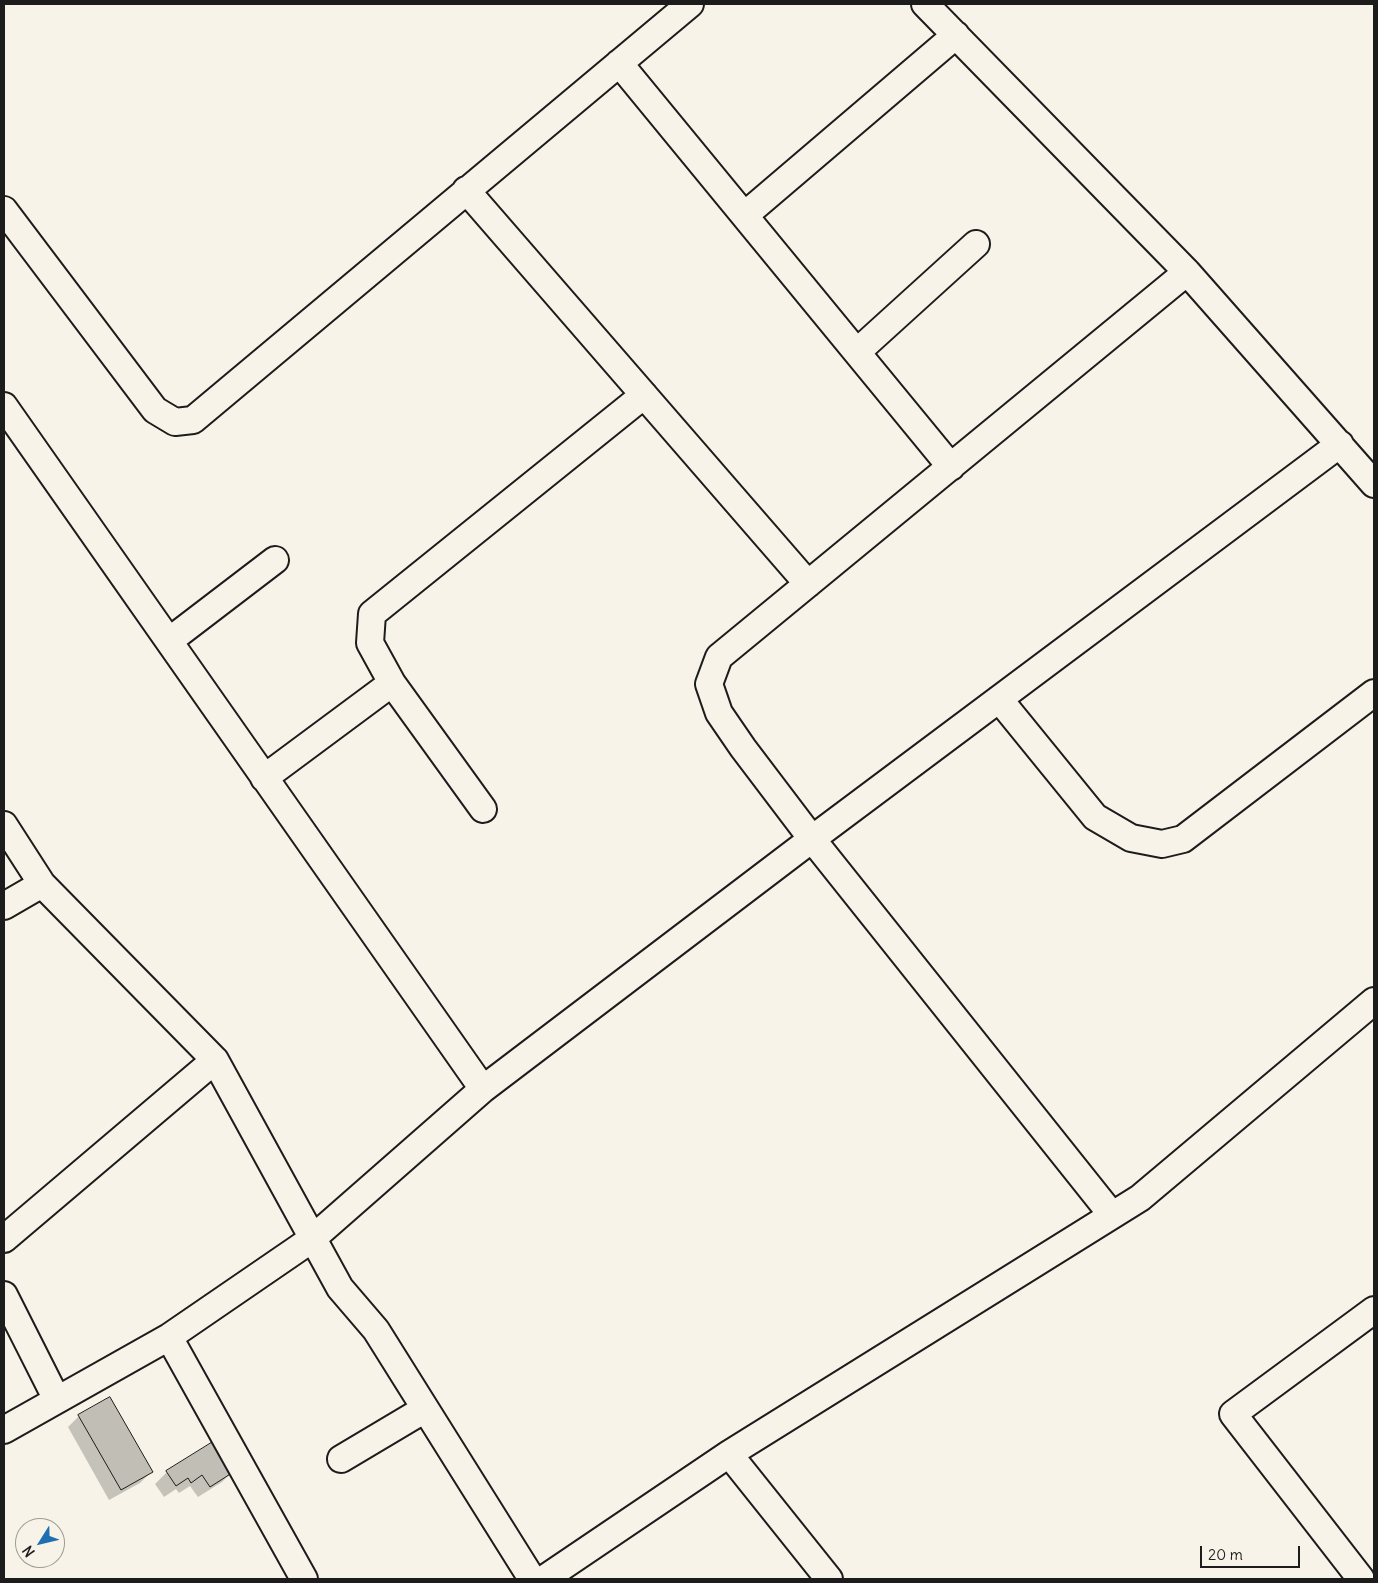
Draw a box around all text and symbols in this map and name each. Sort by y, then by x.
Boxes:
north arrow [15,1518,65,1568]
scale bar [1203,1536,1303,1568]
text: N [19,1542,39,1560]
text: 20 m [1208,1545,1243,1564]

